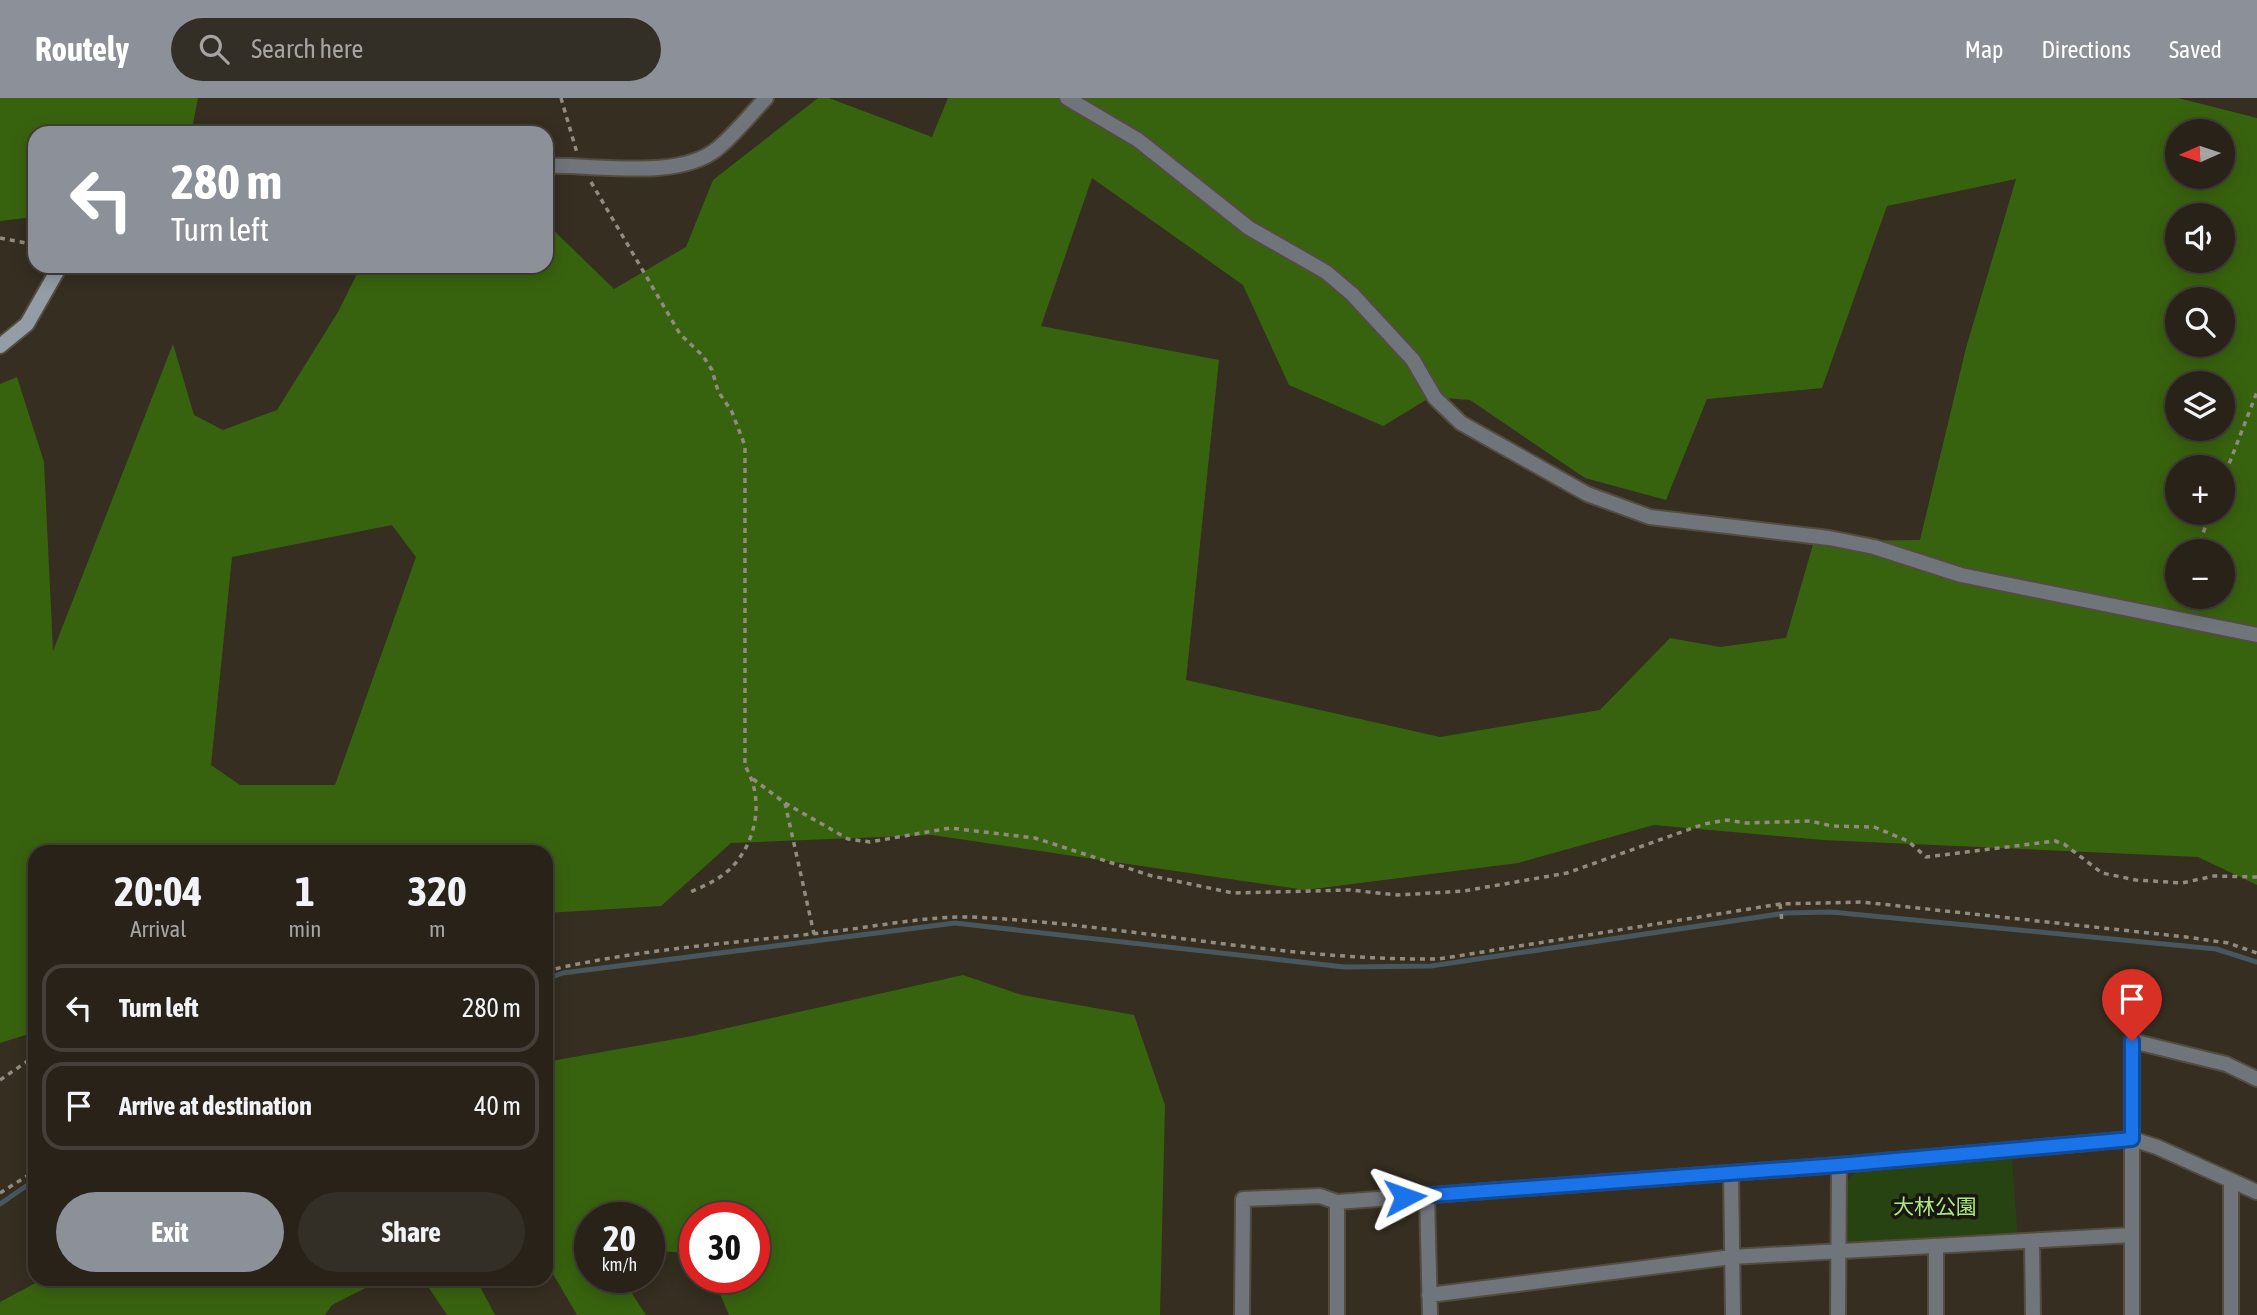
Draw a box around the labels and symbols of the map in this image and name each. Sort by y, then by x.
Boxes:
north arrow [2165,119,2235,189]
pin [2102,969,2162,1041]
position arrow [1368,1160,1442,1234]
park label: 大林公園 [1893,1194,1977,1218]
speed limit sign: 30 [679,1202,770,1293]

